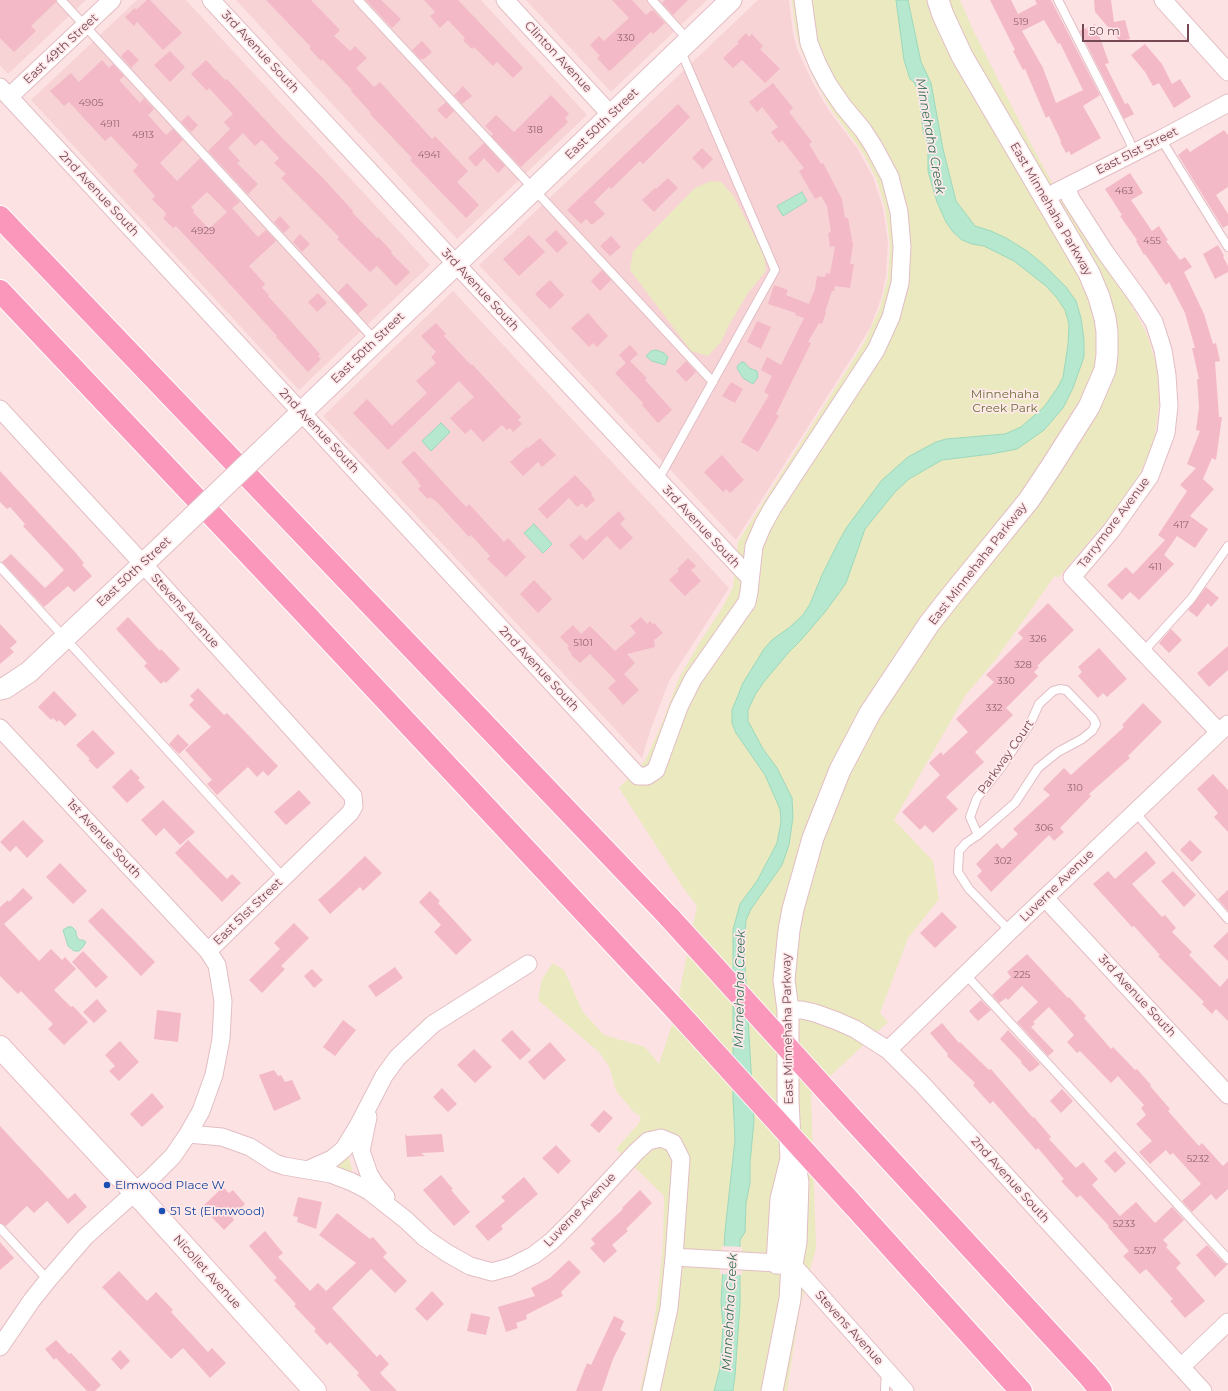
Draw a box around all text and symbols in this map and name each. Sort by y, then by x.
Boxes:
street label: 3rd Avenue South [218,8,302,96]
street label: East 49th Street [21,11,101,87]
house number: 519 [1013,16,1029,28]
scale bar [1084,16,1191,42]
street label: Clinton Avenue [521,19,595,95]
text: 50 m [1089,23,1120,38]
house number: 330 [617,32,635,44]
water label: Minnehaha Creek [912,77,948,195]
street label: East 50th Street [562,85,642,163]
house number: 4905 [79,97,103,109]
house number: 4911 [100,118,120,130]
house number: 318 [527,124,543,136]
street label: East 51st Street [1094,124,1180,178]
house number: 4913 [132,129,154,141]
street label: East Minnehaha Parkway [1007,140,1095,278]
street label: 2nd Avenue South [56,149,142,239]
house number: 4941 [418,149,440,161]
house number: 463 [1115,185,1133,197]
house number: 4929 [191,225,215,237]
house number: 455 [1143,235,1161,247]
street label: 3rd Avenue South [438,246,522,334]
street label: East 50th Street [328,309,408,387]
street label: 2nd Avenue South [276,386,362,476]
park label: Minnehaha Creek Park [971,387,1039,415]
street label: Tarrymore Avenue [1075,475,1153,571]
street label: 3rd Avenue South [659,483,743,571]
street label: East Minnehaha Parkway [926,500,1030,628]
house number: 417 [1173,519,1189,531]
street label: East 50th Street [94,534,174,610]
house number: 411 [1148,561,1162,573]
street label: Stevens Avenue [148,571,222,651]
street label: 2nd Avenue South [496,624,582,714]
house number: 326 [1029,633,1047,645]
house number: 5101 [573,637,593,649]
house number: 328 [1014,659,1032,671]
house number: 330 [997,675,1015,687]
house number: 332 [986,702,1002,714]
street label: Parkway Court [975,717,1037,797]
house number: 310 [1067,782,1083,794]
street label: 1st Avenue South [64,797,144,881]
house number: 306 [1035,822,1053,834]
street label: Luverne Avenue [1017,847,1097,925]
house number: 302 [994,855,1012,867]
street label: East 51st Street [211,876,285,948]
water label: Minnehaha Creek [731,930,749,1048]
street label: 3rd Avenue South [1095,952,1179,1040]
street label: East Minnehaha Parkway [779,953,797,1105]
house number: 225 [1013,969,1031,981]
street label: 2nd Avenue South [968,1134,1052,1226]
house number: 5232 [1187,1153,1209,1165]
street label: Luverne Avenue [541,1170,619,1250]
place label: Elmwood Place W [115,1178,225,1192]
marker: Elmwood Place W [102,1180,112,1190]
place label: 51 St (Elmwood) [170,1204,265,1218]
marker: 51 St (Elmwood) [157,1206,167,1216]
house number: 5233 [1113,1218,1135,1230]
street label: Nicollet Avenue [170,1232,244,1312]
house number: 5237 [1134,1245,1156,1257]
water label: Minnehaha Creek [719,1253,741,1371]
street label: Stevens Avenue [812,1288,886,1368]

